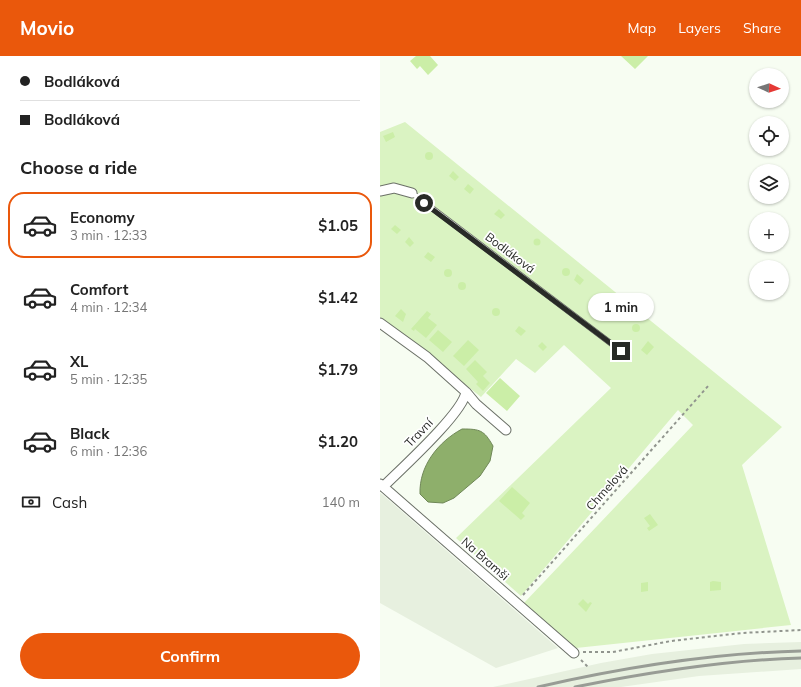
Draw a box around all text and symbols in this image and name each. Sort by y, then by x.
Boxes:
text: Movio [20,16,74,40]
text: Map [627,19,656,37]
text: Layers [678,19,721,37]
text: Share [743,19,781,37]
north arrow [749,68,789,108]
map controls [749,68,789,300]
text: Bodláková [44,72,120,91]
text: Bodláková [44,110,120,129]
button: locate [749,116,789,156]
text: Choose a ride [20,156,137,179]
button: layers [749,164,789,204]
route start [415,194,433,212]
icon: car [22,207,58,243]
text: Economy [70,208,135,227]
button: + [749,212,789,252]
text: $1.05 [318,216,358,235]
text: 3 min · 12:33 [70,227,147,243]
street label: Bodláková [482,229,538,276]
button: − [749,260,789,300]
icon: car [22,279,58,315]
text: Comfort [70,280,128,299]
text: $1.42 [318,288,358,307]
callout: 1 min [588,293,654,321]
text: 4 min · 12:34 [70,299,147,315]
text: 1 min [604,299,638,315]
route end [612,342,630,360]
icon: car [22,351,58,387]
text: XL [70,352,88,371]
text: $1.79 [318,360,358,379]
text: 5 min · 12:35 [70,371,147,387]
street label: Travní [401,414,437,450]
icon: car [22,423,58,459]
text: Black [70,424,109,443]
text: $1.20 [318,432,358,451]
text: 6 min · 12:36 [70,443,147,459]
street label: Chmelová [582,462,631,513]
icon: cash [20,491,42,513]
text: Cash [52,493,87,512]
text: 140 m [322,494,360,510]
street label: Na Bramši [458,534,512,584]
button: Confirm [20,633,360,679]

